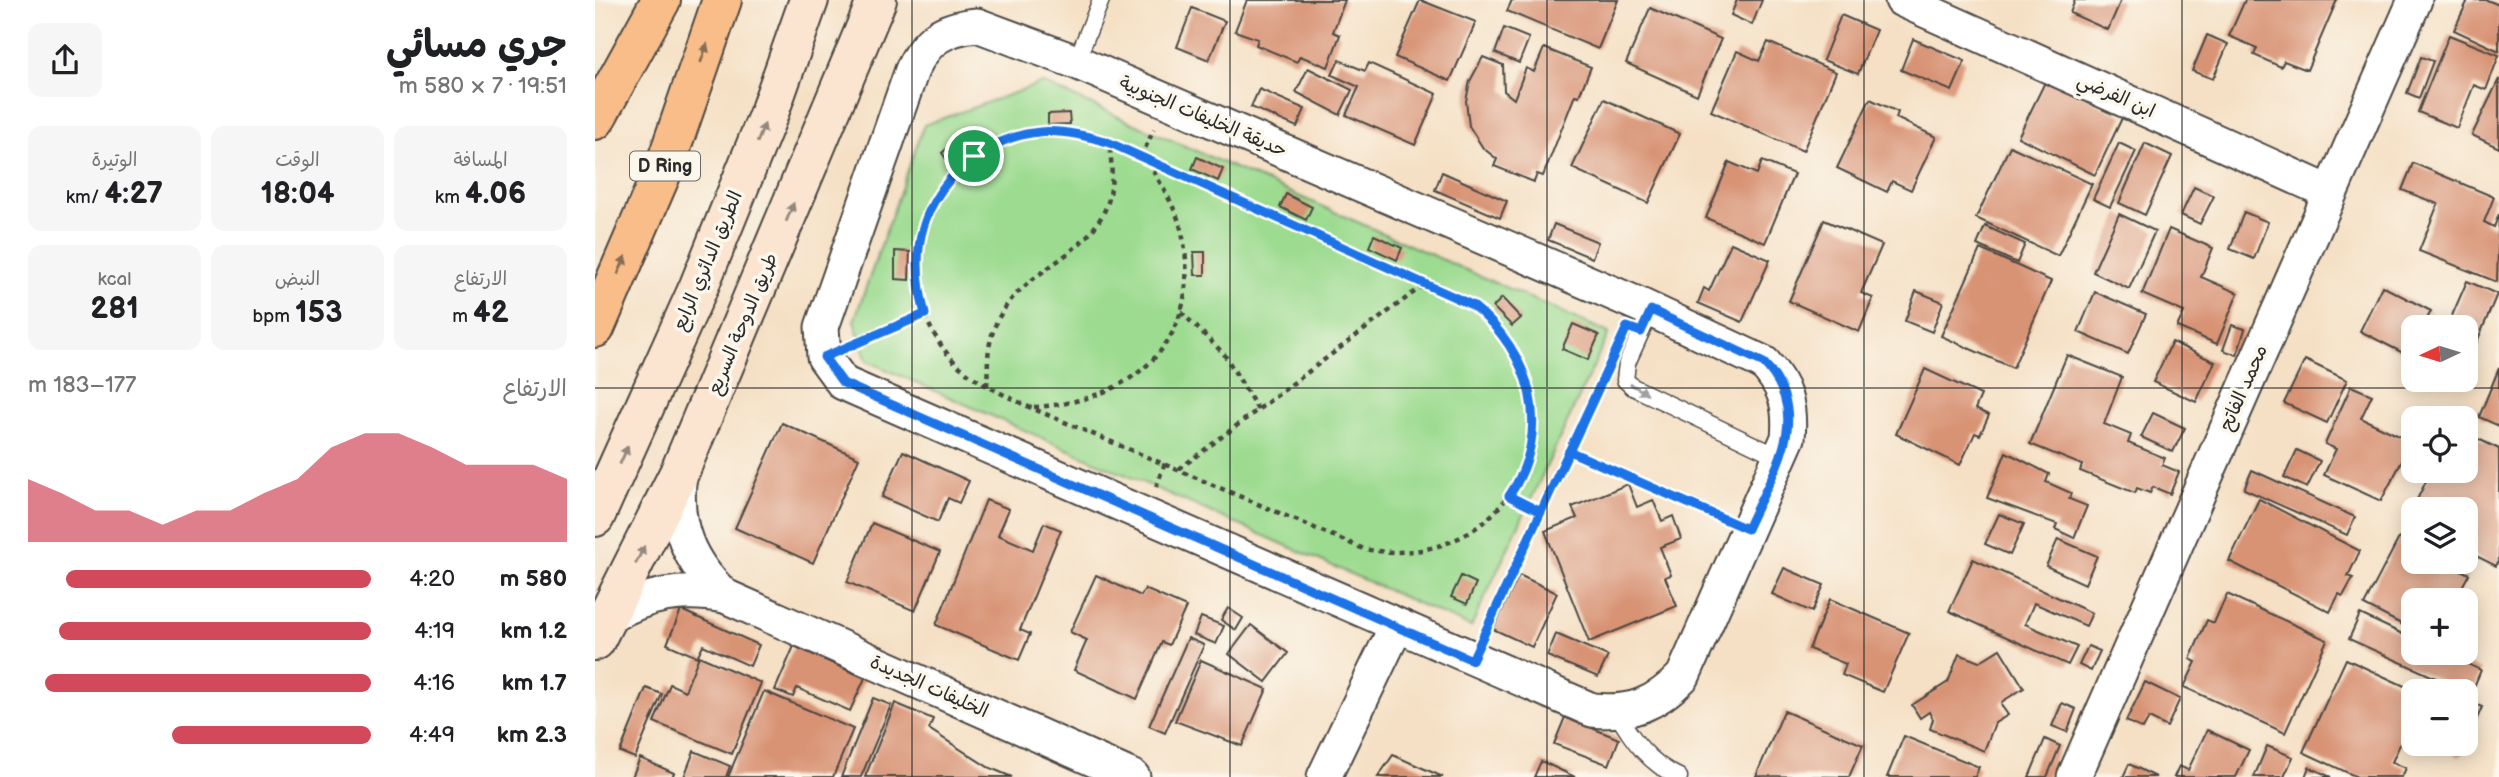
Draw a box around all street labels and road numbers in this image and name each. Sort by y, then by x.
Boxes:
street label: ابن الفرضي [2072,69,2158,127]
street label: حديقة الخليفات الجنوبية [1116,71,1290,163]
road number: D Ring [630,152,700,181]
street label: الطريق الدائري الرابع [668,188,750,335]
street label: طريق الدوحة السريع [703,250,784,399]
street label: محمد الفاتح [2215,341,2273,435]
street label: الخليفات الجديدة [866,651,992,723]

